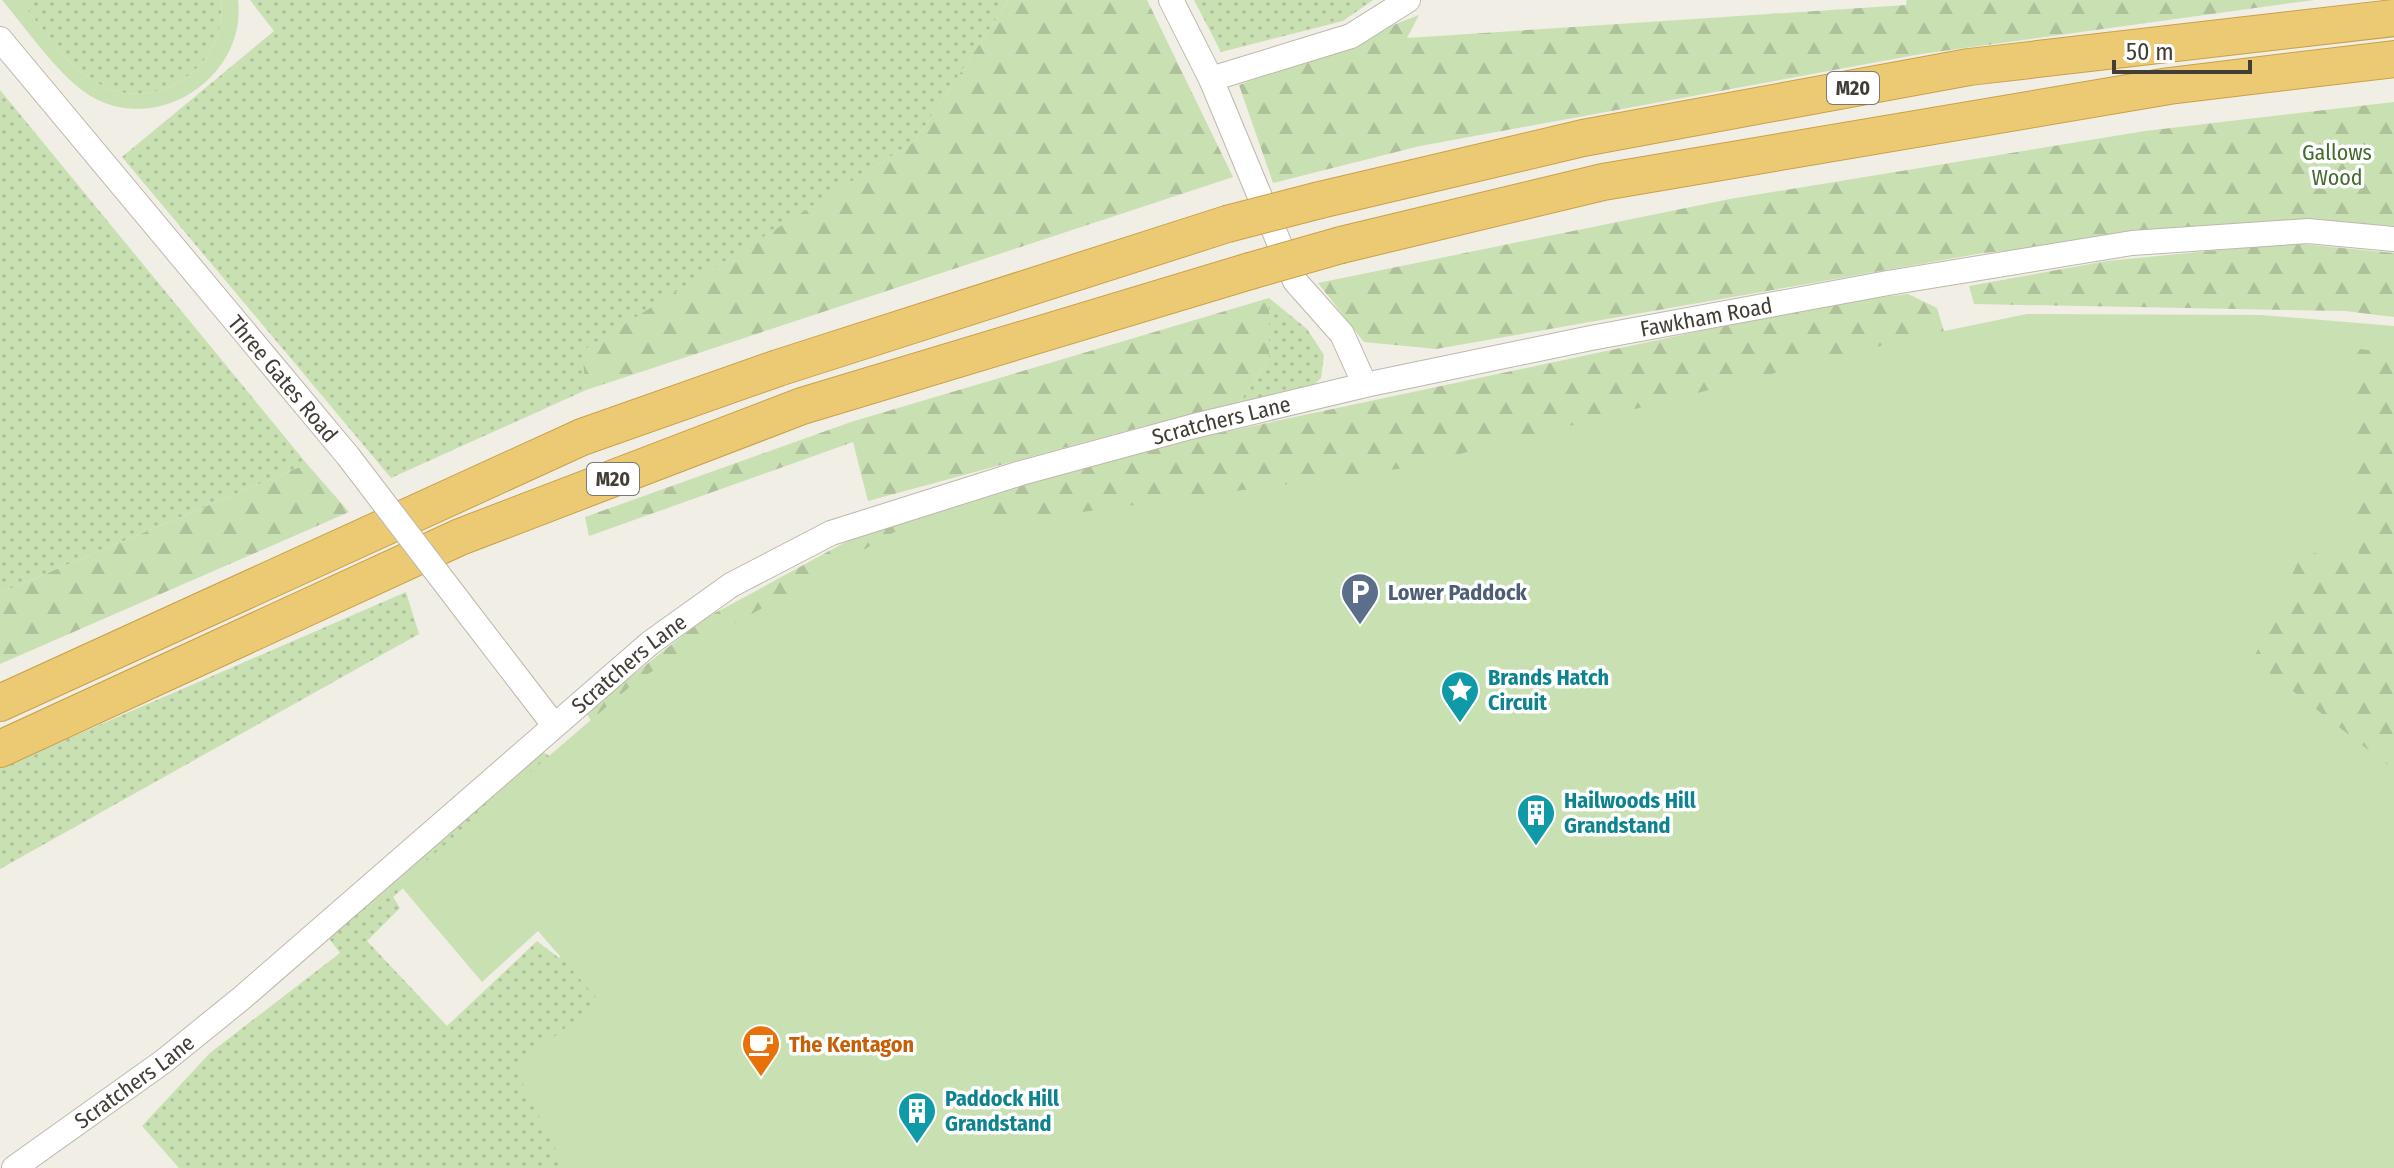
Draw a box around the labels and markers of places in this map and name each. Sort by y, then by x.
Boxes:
parking icon: Lower Paddock [1339,571,1381,626]
place label: Lower Paddock [1388,579,1528,606]
place label: Brands Hatch Circuit [1488,664,1609,716]
place icon: Brands Hatch Circuit [1439,669,1481,724]
place label: Hailwoods Hill Grandstand [1564,787,1697,839]
building icon: Hailwoods Hill Grandstand [1515,792,1557,847]
cafe icon: The Kentagon [740,1023,782,1078]
place label: The Kentagon [789,1031,914,1058]
place label: Paddock Hill Grandstand [945,1085,1060,1137]
building icon: Paddock Hill Grandstand [896,1090,938,1145]

